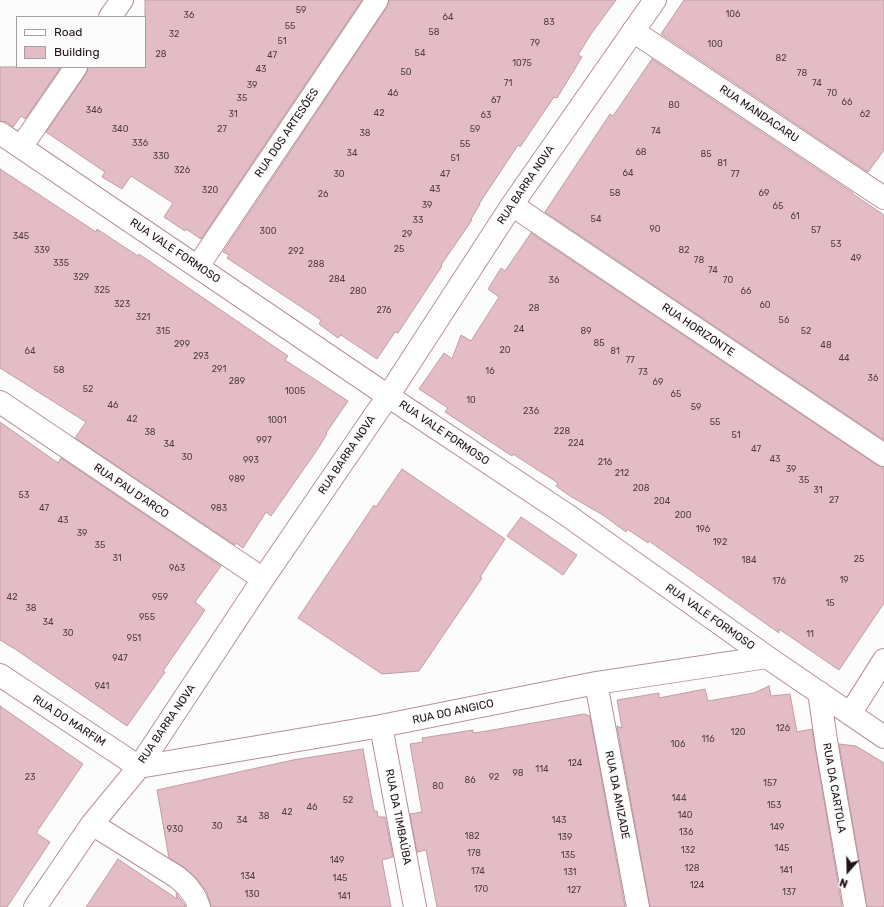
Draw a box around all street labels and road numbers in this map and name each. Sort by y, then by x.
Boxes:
street label: RUA MANDACARU [717,83,801,145]
street label: RUA DOS ARTESÕES [252,86,322,180]
street label: RUA BARRA NOVA [495,143,557,227]
street label: RUA VALE FORMOSO [127,216,223,286]
street label: RUA HORIZONTE [659,301,737,359]
street label: RUA VALE FORMOSO [396,398,492,468]
street label: RUA BARRA NOVA [316,413,378,497]
street label: RUA PAU D'ARCO [91,461,171,521]
street label: RUA VALE FORMOSO [663,581,757,653]
street label: RUA BARRA NOVA [136,682,198,766]
street label: RUA DO MARFIM [30,693,108,749]
street label: RUA DO ANGICO [411,697,495,727]
street label: RUA DA CARTOLA [820,742,848,834]
street label: RUA DA AMIZADE [602,750,632,840]
street label: RUA DA TIMBAÚBA [382,768,414,866]

